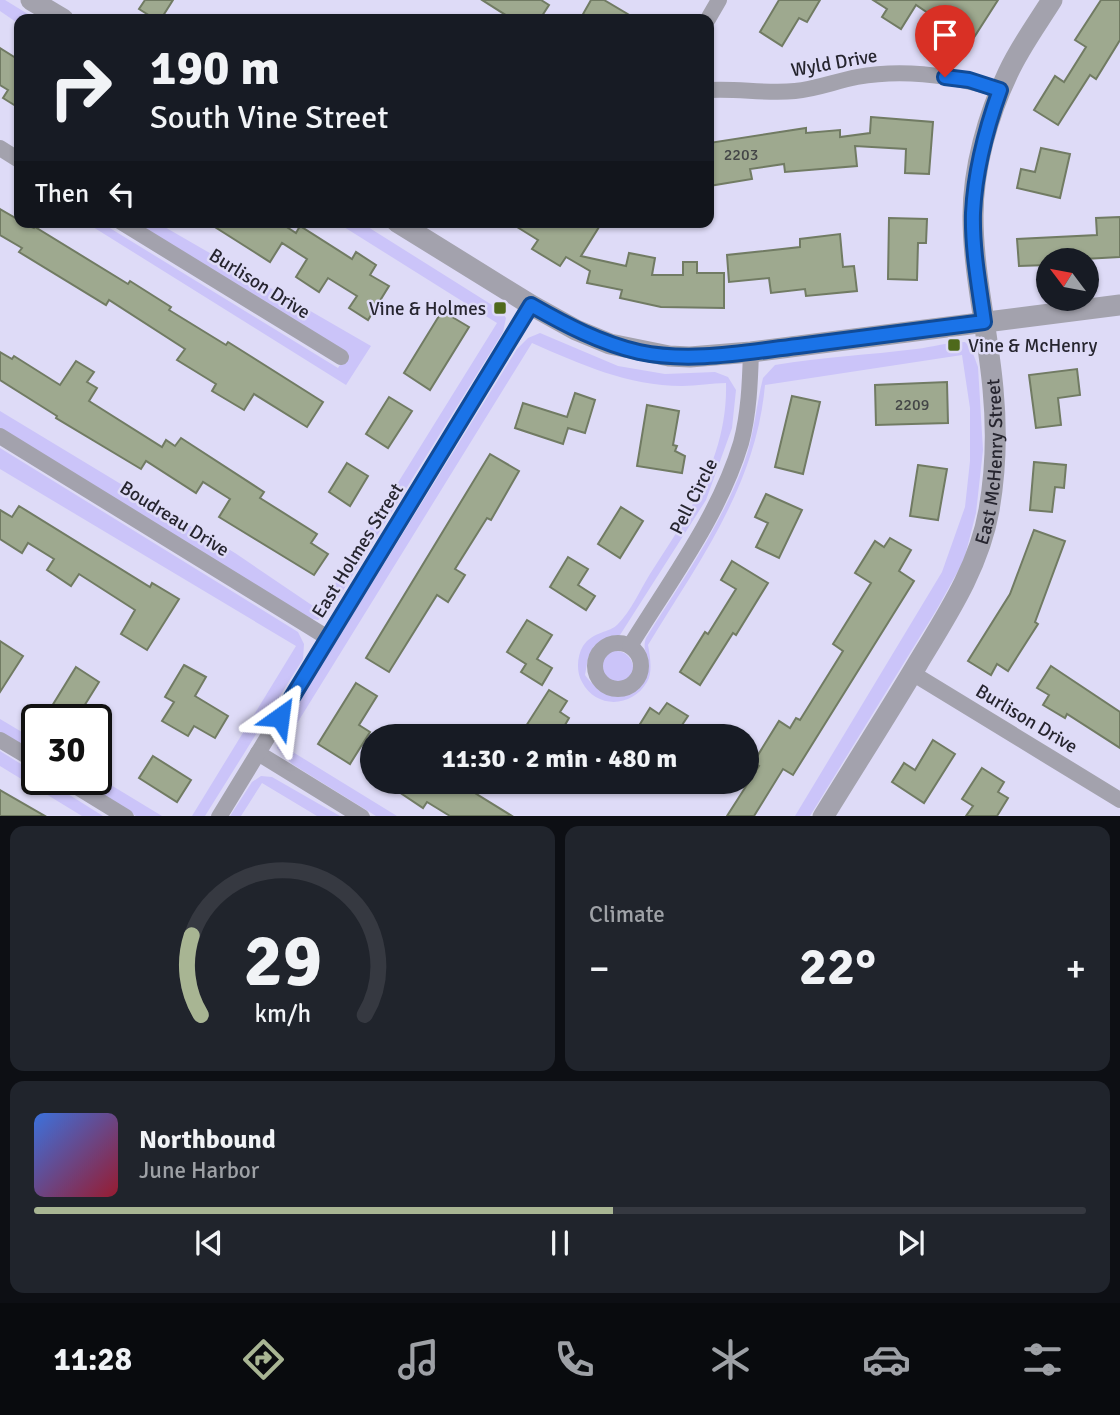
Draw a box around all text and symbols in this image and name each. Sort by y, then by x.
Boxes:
pin [915,5,975,77]
icon: arrive [926,16,964,54]
text: 190 m [150,38,280,98]
icon: right [35,42,126,133]
street label: Wyld Drive [789,44,879,82]
text: South Vine Street [150,98,389,137]
house number: 2203 [724,145,758,165]
icon: left [103,175,141,213]
text: Then [35,178,89,210]
street label: Burlison Drive [204,243,314,324]
north arrow [1036,248,1099,312]
map controls [1036,248,1099,311]
place label: Vine & Holmes [369,297,486,321]
marker: Vine & Holmes [492,300,508,316]
place label: Vine & McHenry [968,334,1098,358]
marker: Vine & McHenry [946,337,962,353]
street label: East McHenry Street [970,377,1008,548]
house number: 2209 [895,395,929,415]
street label: Pell Circle [665,454,723,538]
street label: Boudreau Drive [115,476,234,562]
street label: East Holmes Street [307,478,409,622]
street label: Burlison Drive [971,679,1082,759]
position arrow [243,680,317,754]
speed limit sign: 30 [21,704,112,795]
text: 11:30 · 2 min · 480 m [442,743,677,775]
text: Climate [589,900,665,929]
text: 29 [243,917,322,1006]
text: 22° [799,935,876,999]
text: − [589,945,610,992]
text: + [1065,945,1086,992]
text: km/h [254,997,311,1028]
text: Northbound [139,1124,276,1156]
text: June Harbor [139,1156,259,1185]
icon: previous [190,1224,228,1262]
icon: pause [541,1224,579,1262]
icon: next [892,1224,930,1262]
icon: directions [239,1335,288,1384]
icon: music [394,1335,443,1384]
icon: phone [550,1335,599,1384]
icon: climate [706,1335,755,1384]
icon: car [862,1335,911,1384]
icon: filters [1018,1335,1067,1384]
text: 11:28 [53,1340,132,1379]

